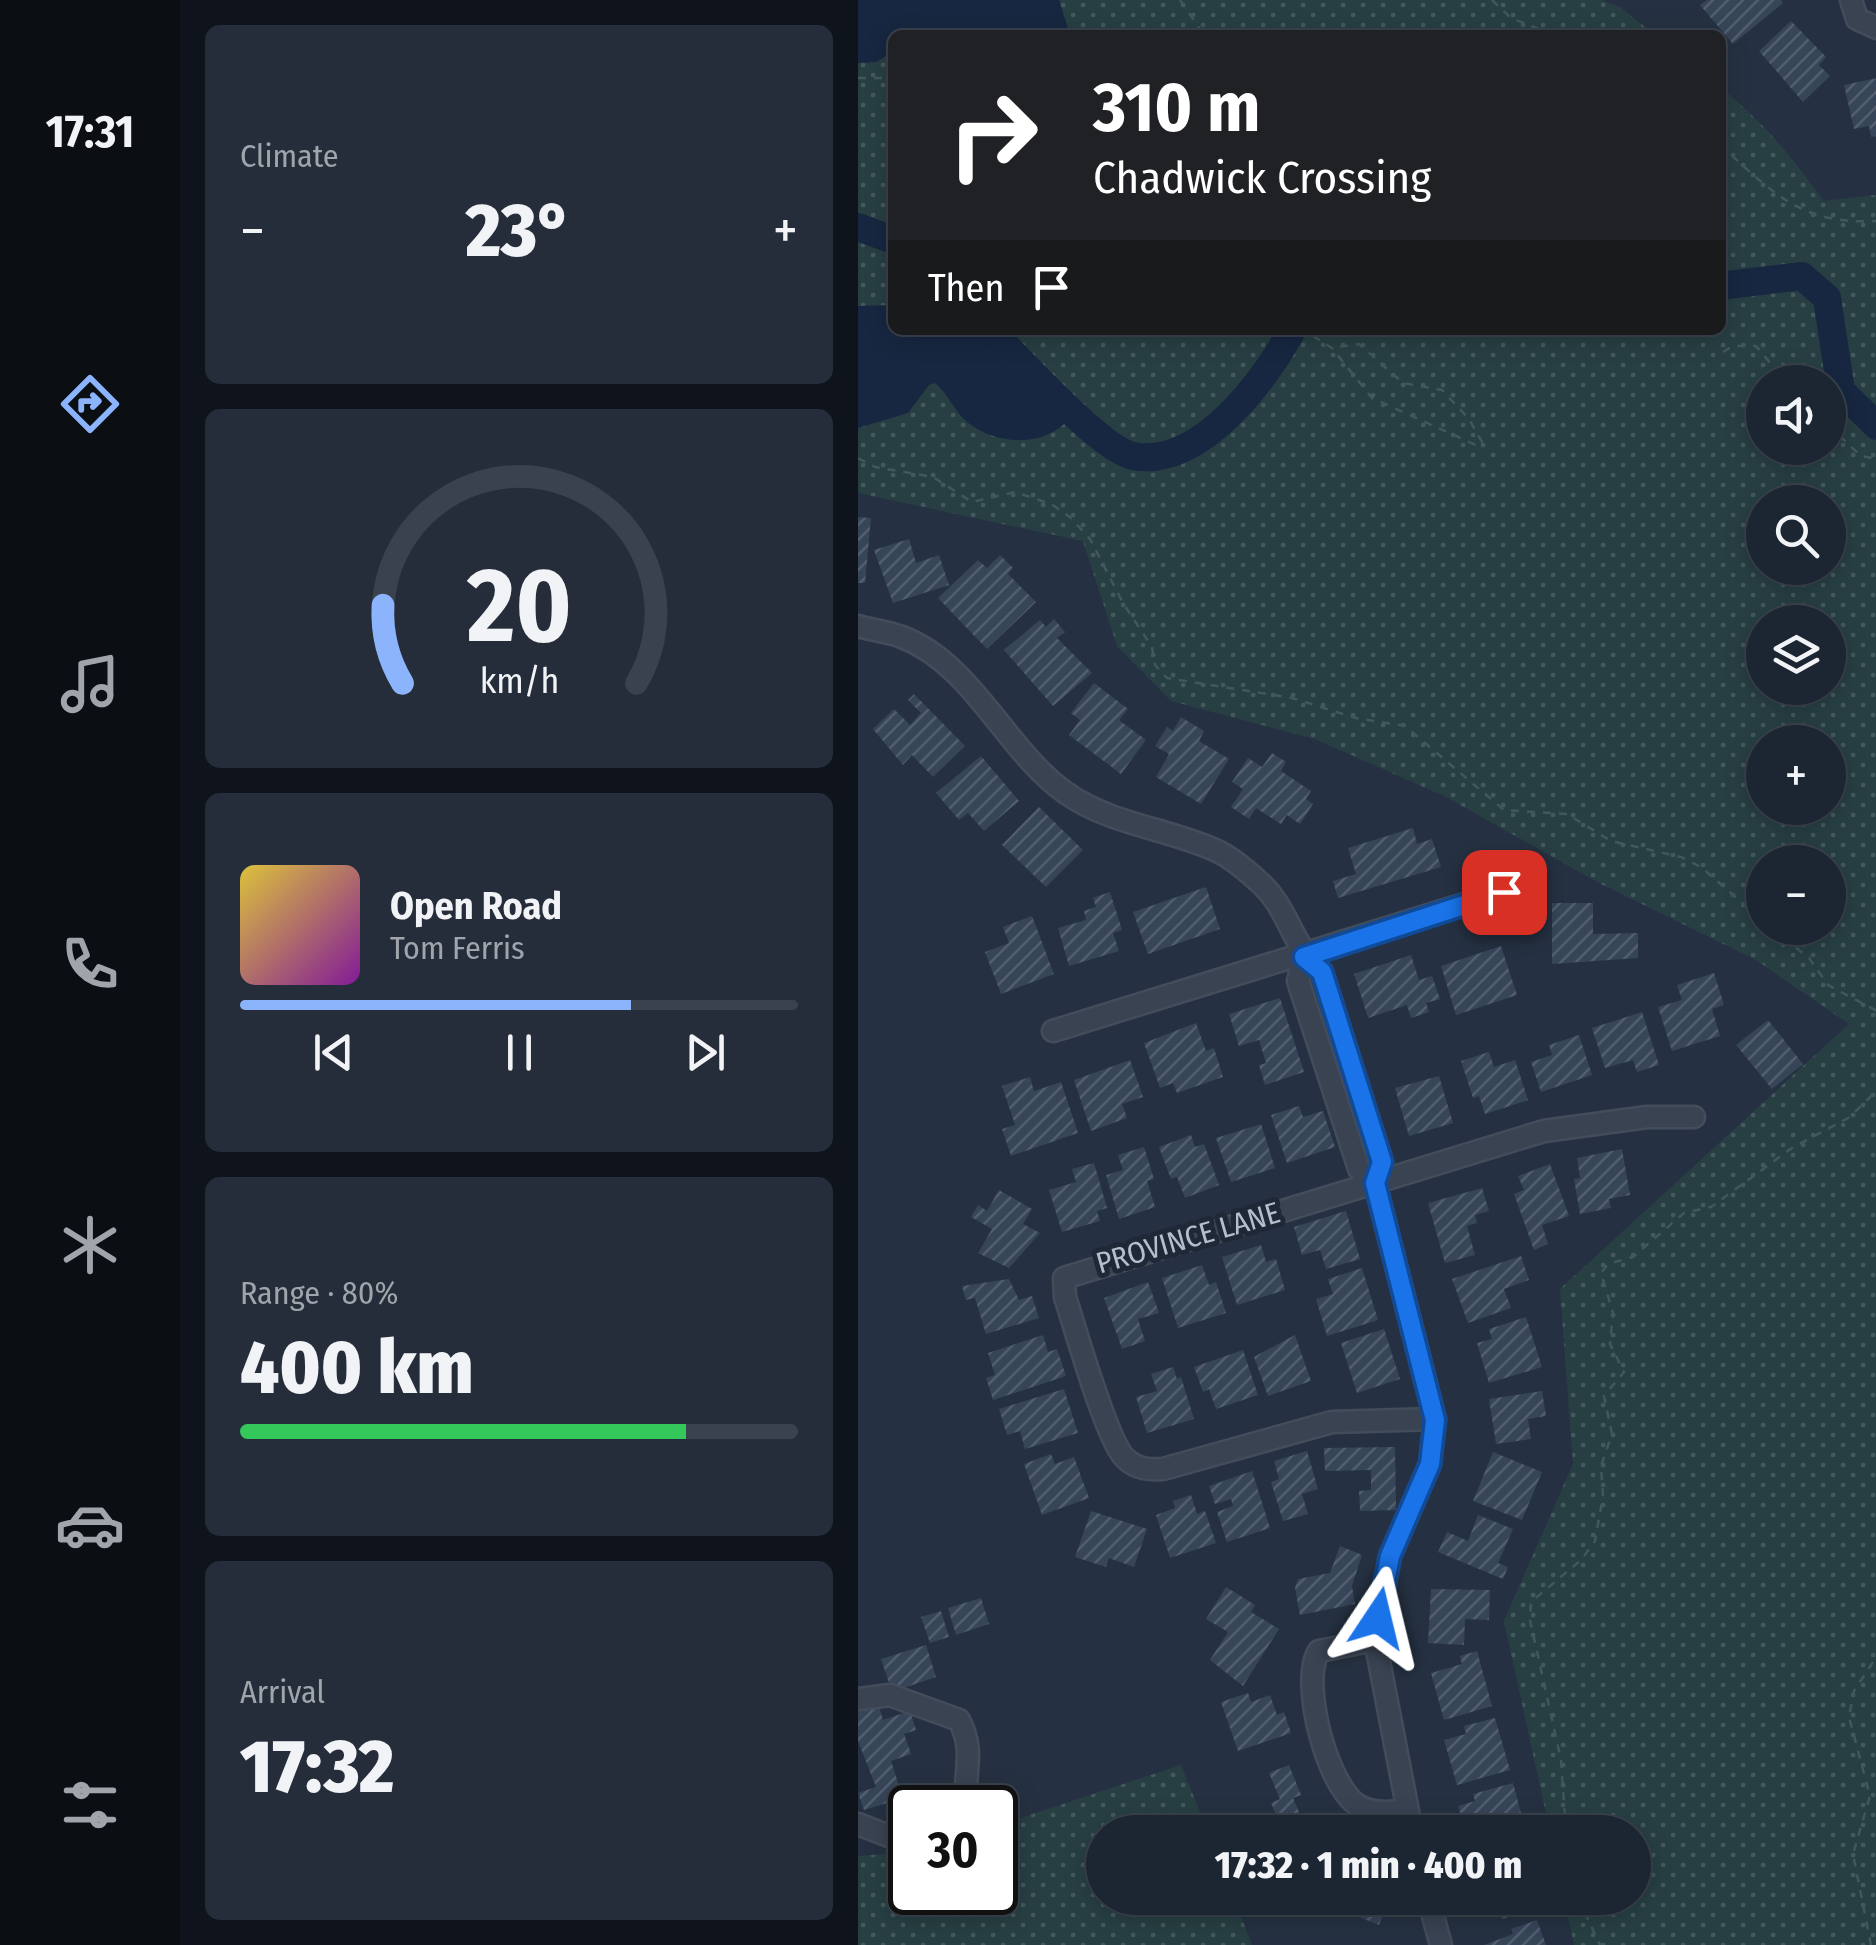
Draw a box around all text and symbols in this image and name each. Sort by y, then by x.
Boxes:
text: 310 m [1093,66,1261,150]
icon: right [928,70,1058,200]
text: 17:31 [46,105,134,159]
text: Climate [240,137,339,175]
text: Chadwick Crossing [1093,151,1431,205]
text: 23° [466,186,572,276]
text: − [240,198,265,264]
text: + [773,198,798,264]
icon: arrive [1024,260,1079,315]
text: Then [928,265,1004,311]
map controls [1746,365,1846,945]
button: sound [1746,365,1846,465]
icon: directions [55,369,125,439]
button: search [1746,485,1846,585]
text: 20 [466,544,571,669]
button: layers [1746,605,1846,705]
icon: music [55,649,125,719]
text: km/h [479,660,559,702]
button: + [1746,725,1846,825]
button: − [1746,845,1846,945]
pin [1462,850,1547,935]
icon: arrive [1477,865,1532,920]
text: Open Road [390,883,562,929]
icon: phone [55,929,125,999]
text: Tom Ferris [390,929,525,967]
icon: previous [306,1025,361,1080]
icon: pause [492,1025,547,1080]
icon: next [678,1025,733,1080]
street label: PROVINCE LANE [1092,1195,1284,1281]
icon: climate [55,1210,125,1280]
text: Range · 80% [240,1274,398,1312]
text: 400 km [240,1323,474,1413]
icon: car [55,1490,125,1560]
position arrow [1326,1566,1430,1670]
text: Arrival [240,1673,325,1711]
text: 17:32 [240,1722,394,1812]
icon: filters [55,1770,125,1840]
speed limit sign: 30 [888,1785,1018,1915]
text: 17:32 · 1 min · 400 m [1215,1842,1522,1888]

